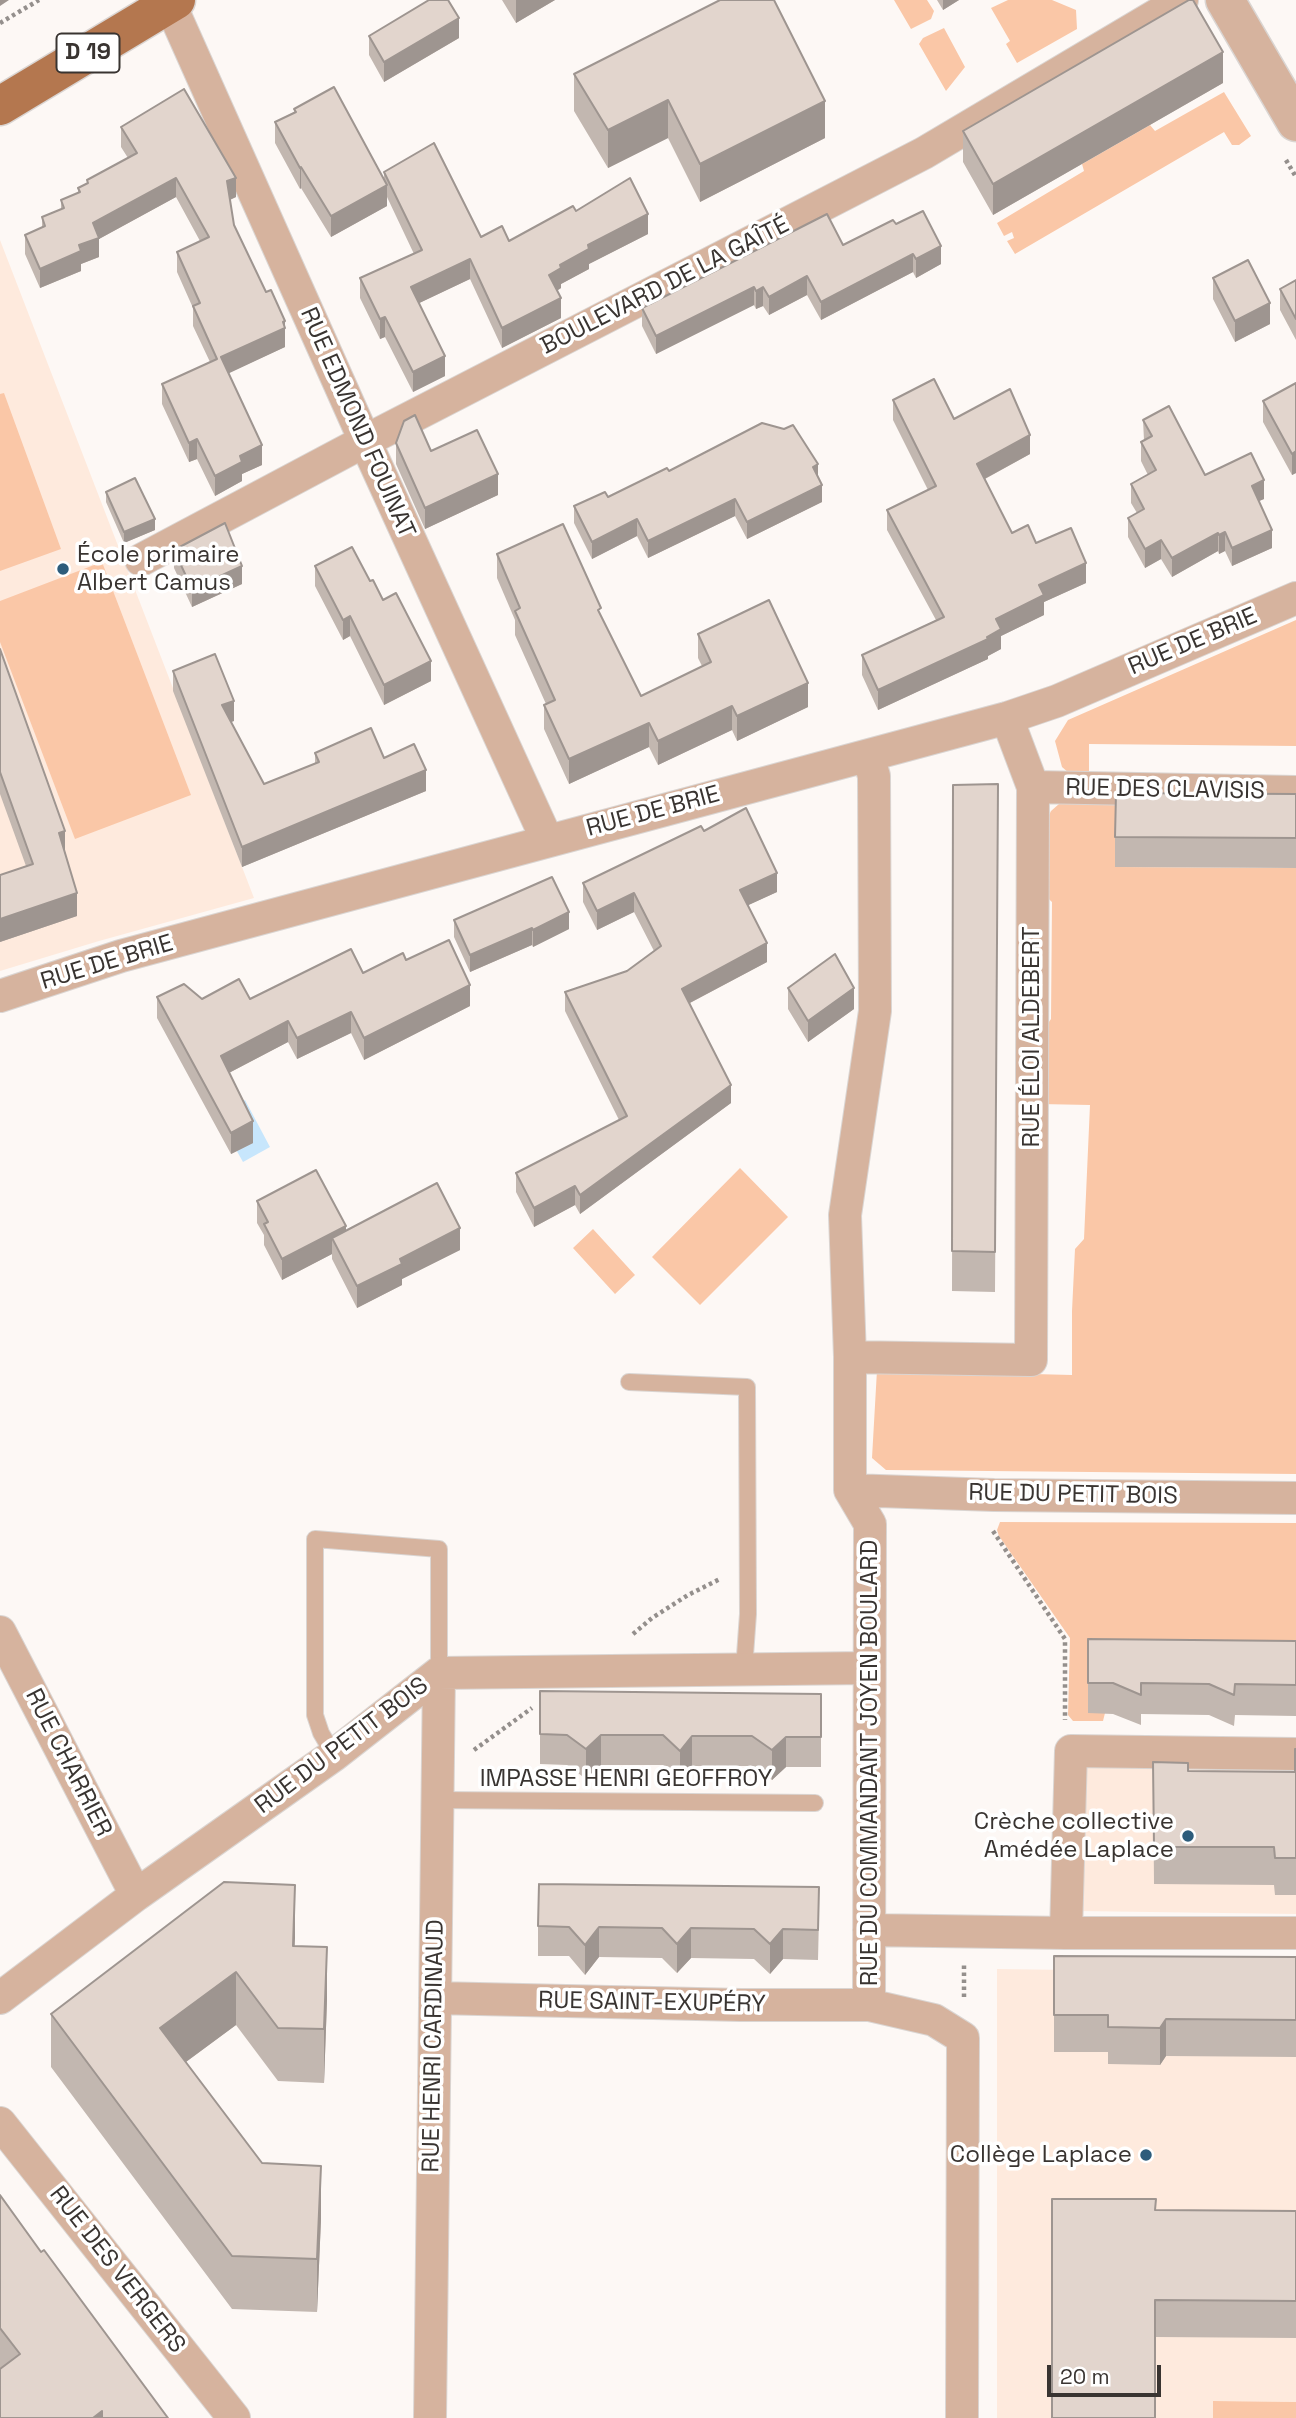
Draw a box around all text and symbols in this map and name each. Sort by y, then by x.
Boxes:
road number: D 19 [56,34,119,72]
street label: BOULEVARD DE LA GAÎTÉ [536,211,794,361]
street label: RUE EDMOND FOUINAT [293,303,421,543]
place label: École primaire Albert Camus [77,541,239,597]
marker: École primaire Albert Camus [55,561,71,577]
street label: RUE DE BRIE [1124,602,1262,682]
street label: RUE DES CLAVISIS [1065,774,1265,806]
street label: RUE DE BRIE [583,780,723,844]
street label: RUE ÉLOI ALDEBERT [1018,926,1046,1148]
street label: RUE DE BRIE [37,929,177,997]
street label: RUE DU PETIT BOIS [968,1479,1178,1511]
street label: RUE DU COMMANDANT JOYEN BOULARD [856,1540,884,1986]
street label: RUE DU PETIT BOIS [250,1671,434,1821]
street label: RUE CHARRIER [18,1684,118,1842]
street label: IMPASSE HENRI GEOFFROY [480,1765,772,1793]
place label: Crèche collective Amédée Laplace [974,1808,1174,1864]
marker: Crèche collective Amédée Laplace [1180,1828,1196,1844]
street label: RUE HENRI CARDINAUD [417,1919,451,2173]
street label: RUE SAINT-EXUPÉRY [538,1987,766,2019]
place label: Collège Laplace [950,2141,1132,2169]
marker: Collège Laplace [1138,2147,1154,2163]
street label: RUE DES VERGERS [43,2181,191,2359]
scale bar [1051,2352,1165,2396]
text: 20 m [1060,2363,1110,2390]

